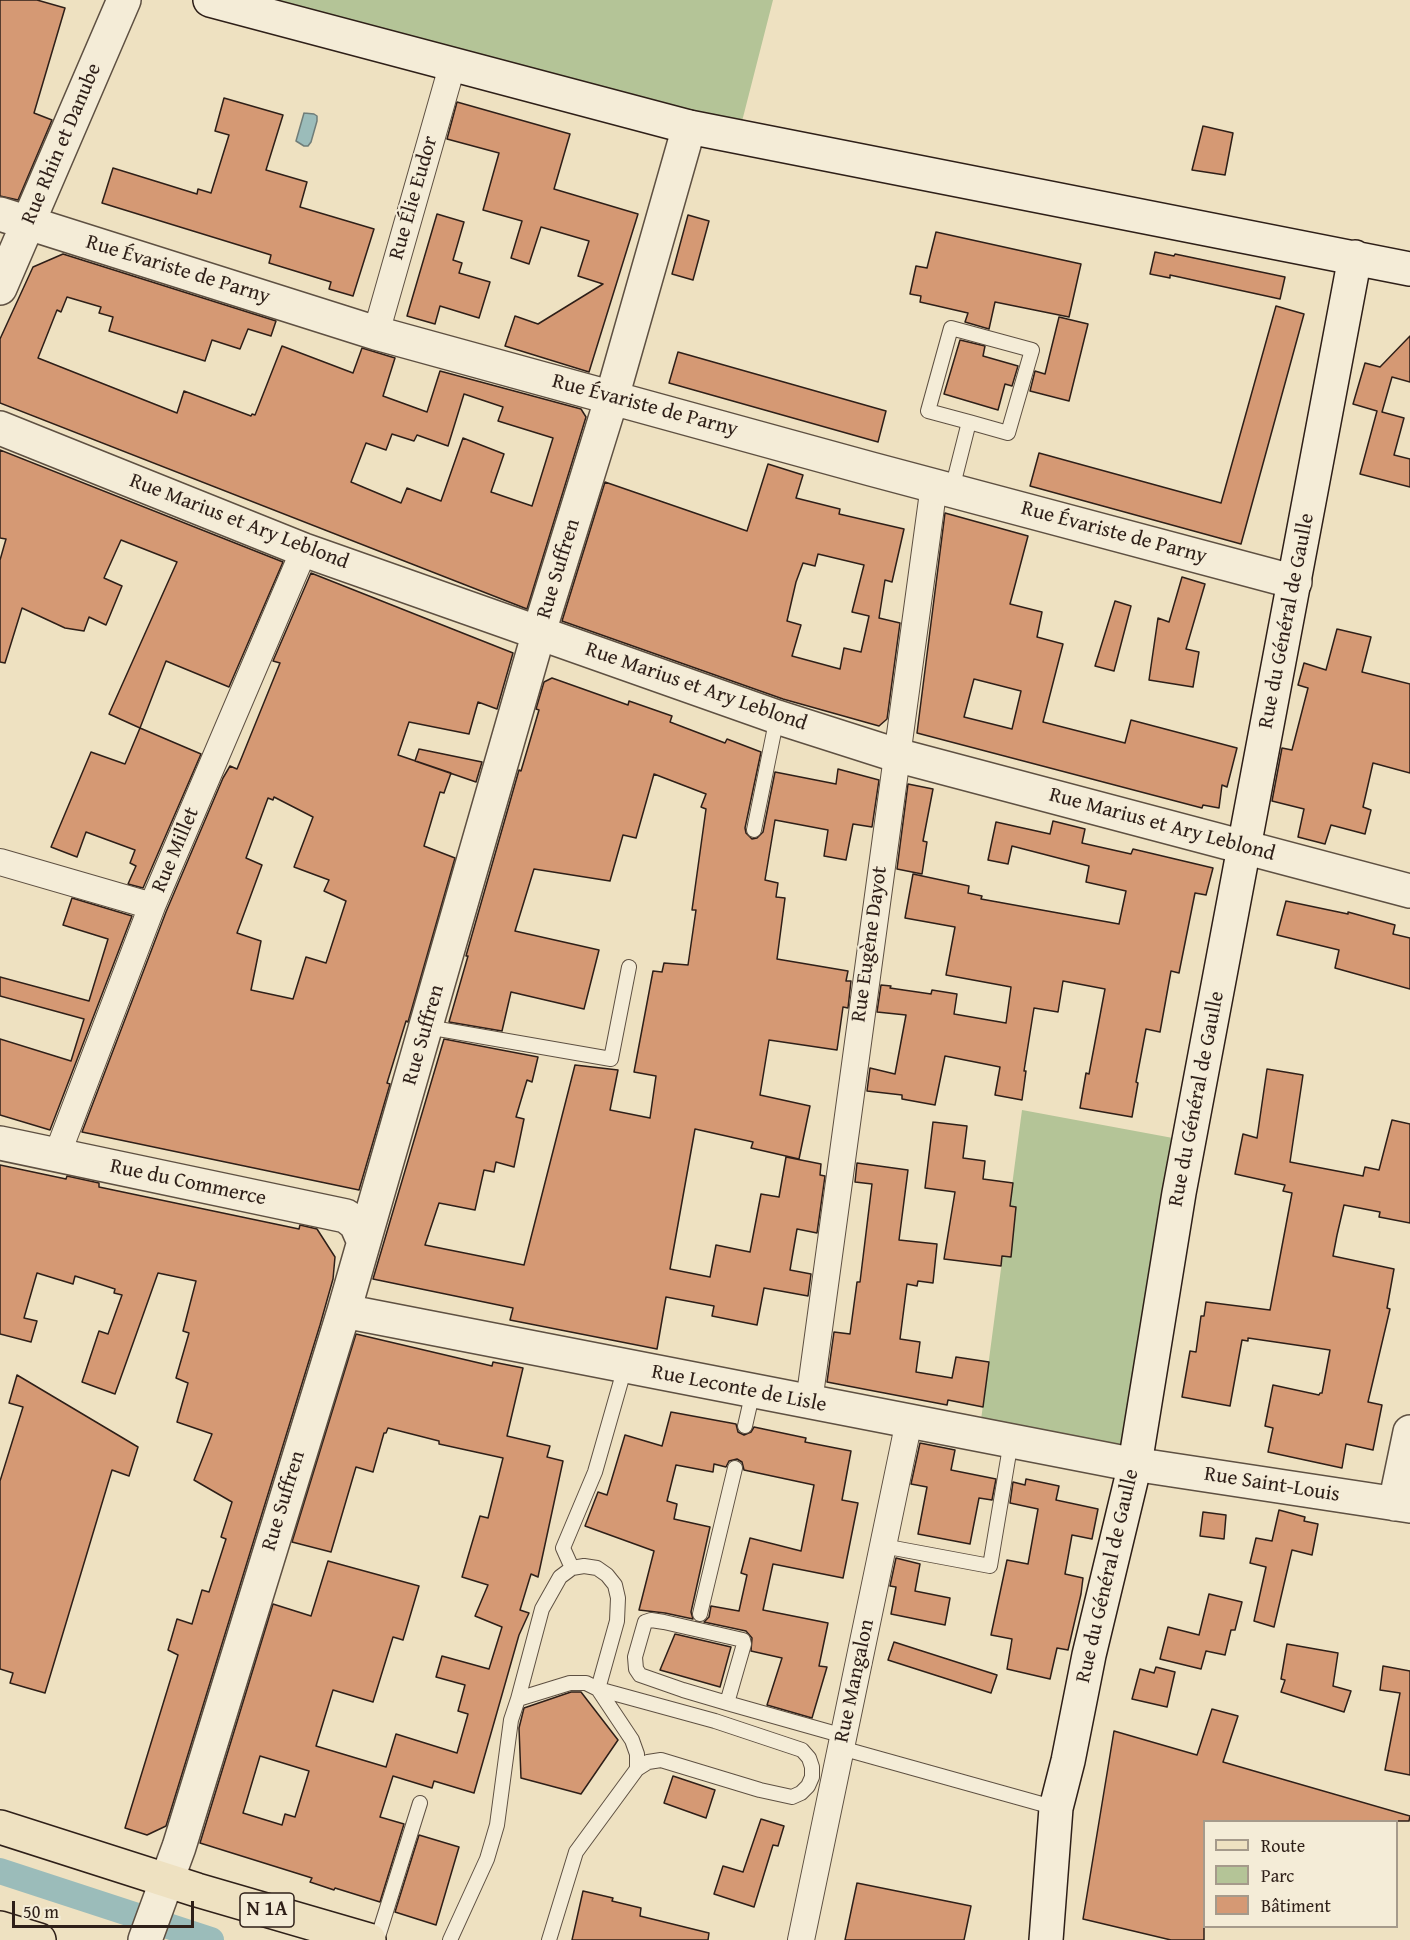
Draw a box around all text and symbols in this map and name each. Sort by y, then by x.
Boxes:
street label: Rue Rhin et Danube [17,60,107,228]
street label: Rue Élie Eudor [384,133,444,263]
street label: Rue Évariste de Parny [83,230,273,310]
street label: Rue Évariste de Parny [549,369,741,443]
street label: Rue Marius et Ary Leblond [126,469,352,575]
street label: Rue Évariste de Parny [1018,496,1210,570]
street label: Rue du Général de Gaulle [1254,511,1320,731]
street label: Rue Suffren [532,516,586,622]
street label: Rue Marius et Ary Leblond [582,637,810,737]
street label: Rue Marius et Ary Leblond [1046,783,1278,867]
street label: Rue Millet [147,804,205,896]
street label: Rue Eugène Dayot [847,864,893,1024]
street label: Rue Suffren [398,982,450,1088]
street label: Rue du Général de Gaulle [1164,989,1230,1209]
street label: Rue du Commerce [108,1154,268,1212]
street label: Rue Leconte de Lisle [649,1360,829,1418]
street label: Rue Suffren [257,1448,311,1554]
street label: Rue Saint-Louis [1202,1462,1342,1508]
street label: Rue du Général de Gaulle [1071,1467,1145,1685]
street label: Rue Mangalon [830,1617,880,1745]
legend [1203,1820,1398,1928]
text: Route [1261,1832,1305,1859]
text: Parc [1261,1862,1294,1889]
scale bar [15,1889,196,1927]
text: Bâtiment [1261,1892,1331,1919]
road number: N 1A [240,1893,294,1927]
text: 50 m [23,1898,59,1925]

